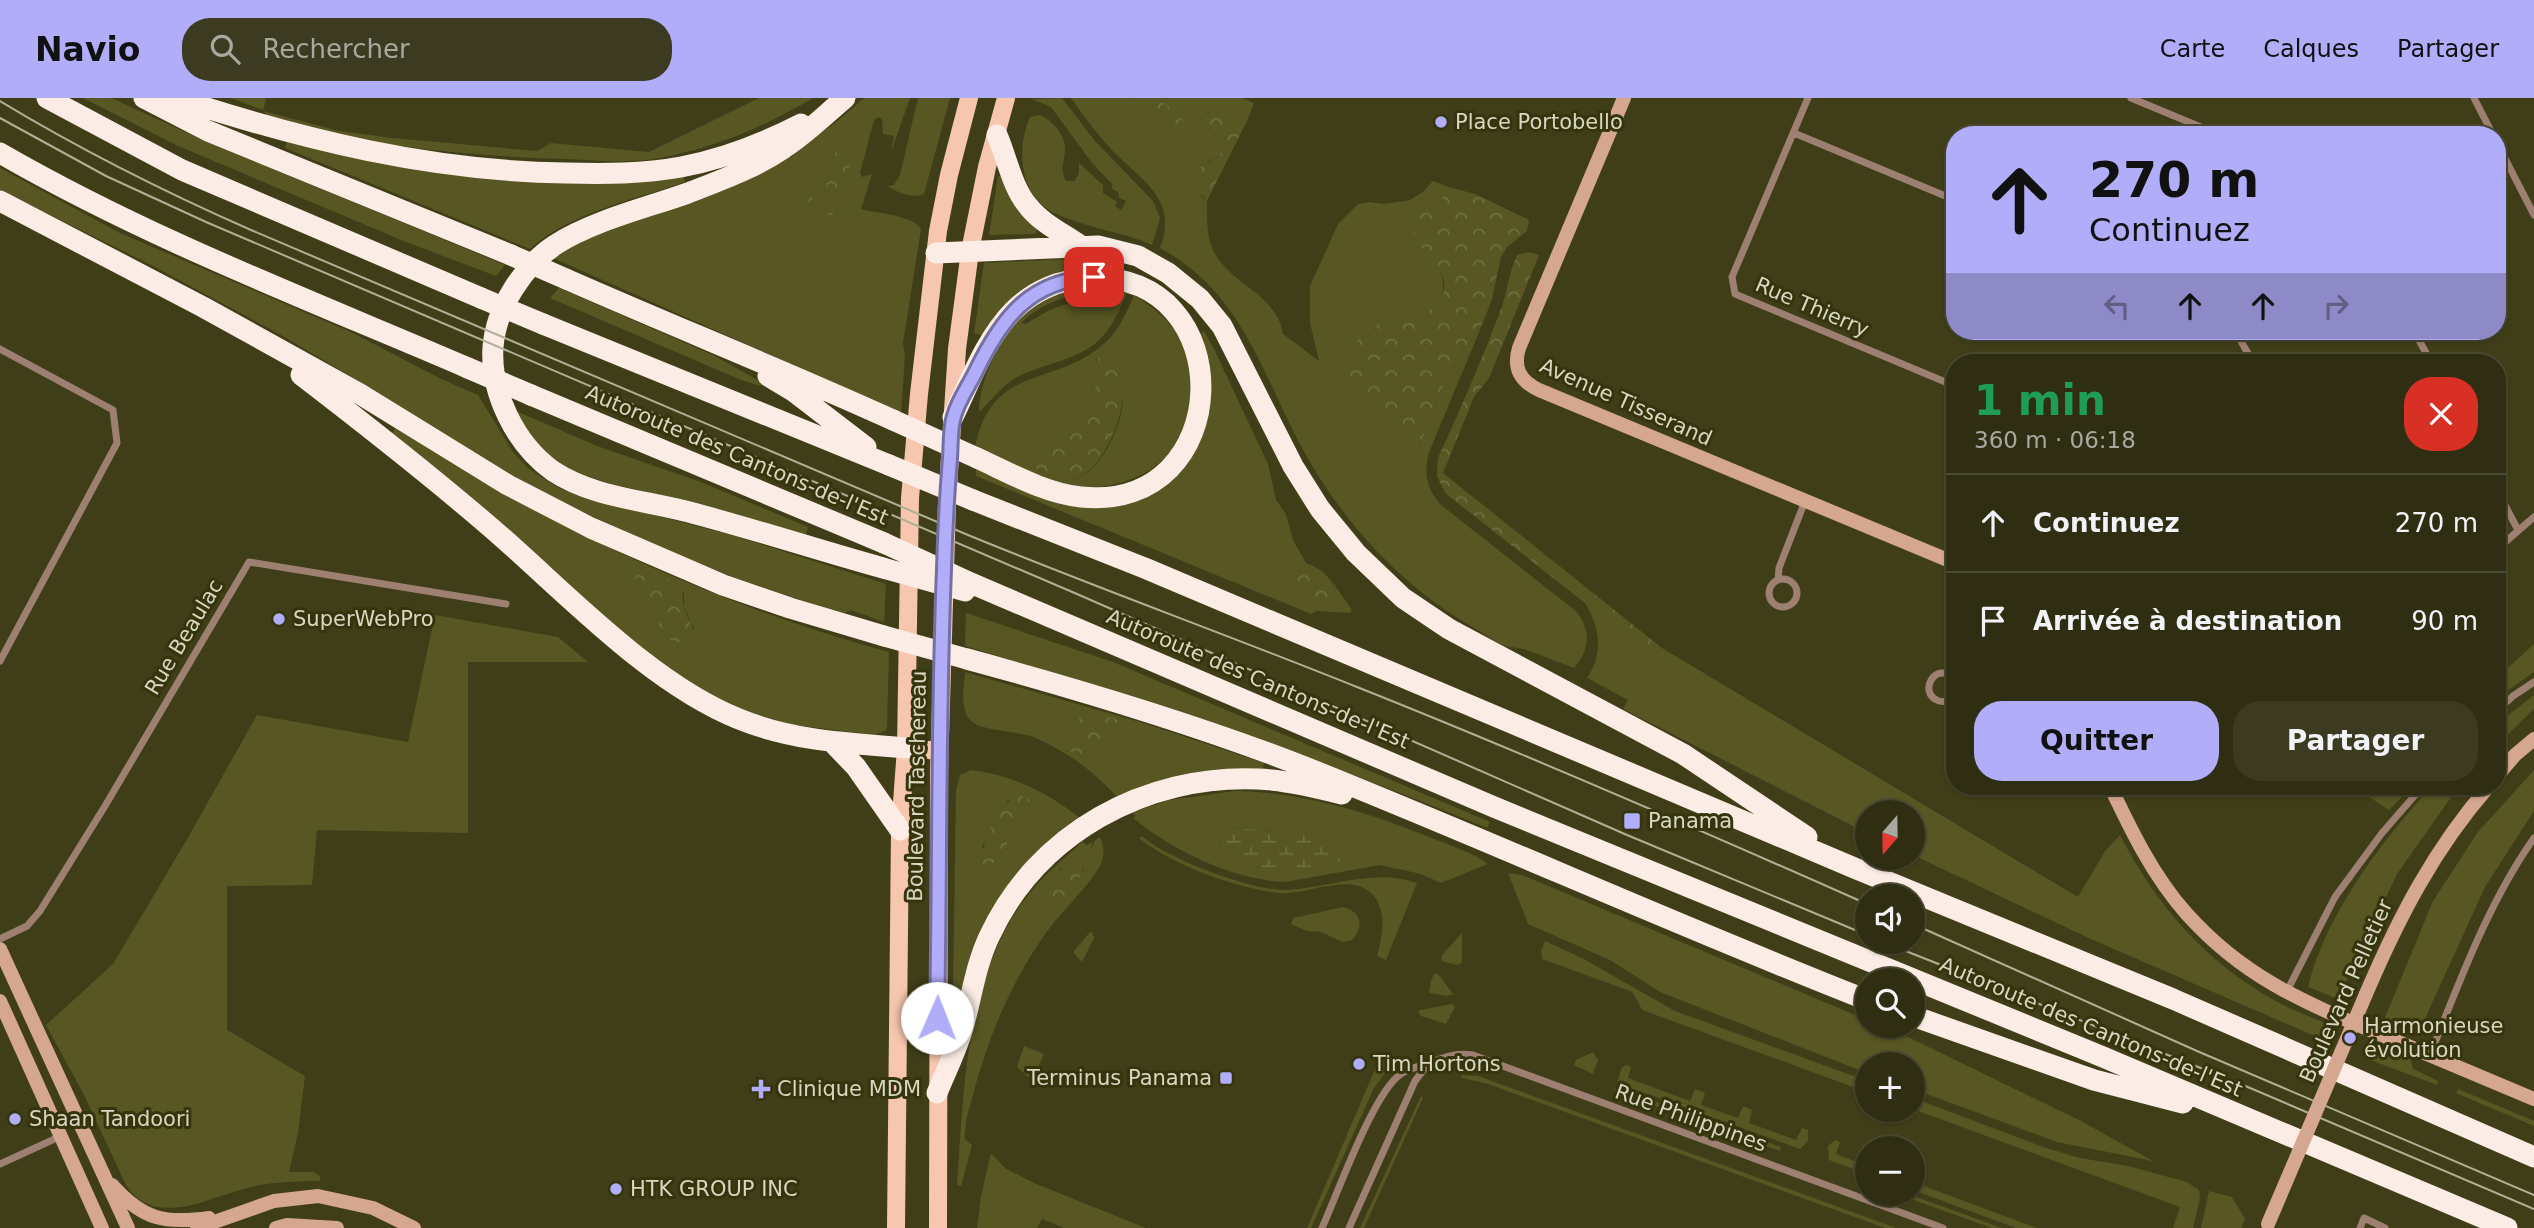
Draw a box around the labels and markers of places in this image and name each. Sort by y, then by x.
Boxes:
place label: Place Portobello [1455,110,1623,134]
marker: Place Portobello [1433,114,1449,130]
pin [1064,247,1124,307]
place label: SuperWebPro [293,607,434,631]
marker: SuperWebPro [271,611,287,627]
place label: Panama [1648,809,1732,833]
marker: Panama [1622,811,1642,831]
place label: Harmonieuse évolution [2364,1014,2503,1062]
marker: Harmonieuse évolution [2342,1030,2358,1046]
place label: Tim Hortons [1372,1052,1501,1076]
marker: Tim Hortons [1351,1056,1367,1072]
place label: Terminus Panama [1026,1066,1212,1090]
marker: Terminus Panama [1218,1070,1234,1086]
place label: Clinique MDM [777,1077,921,1101]
marker: Clinique MDM [751,1079,771,1099]
place label: Shaan Tandoori [29,1107,190,1131]
marker: Shaan Tandoori [7,1111,23,1127]
place label: HTK GROUP INC [630,1177,798,1201]
marker: HTK GROUP INC [608,1181,624,1197]

